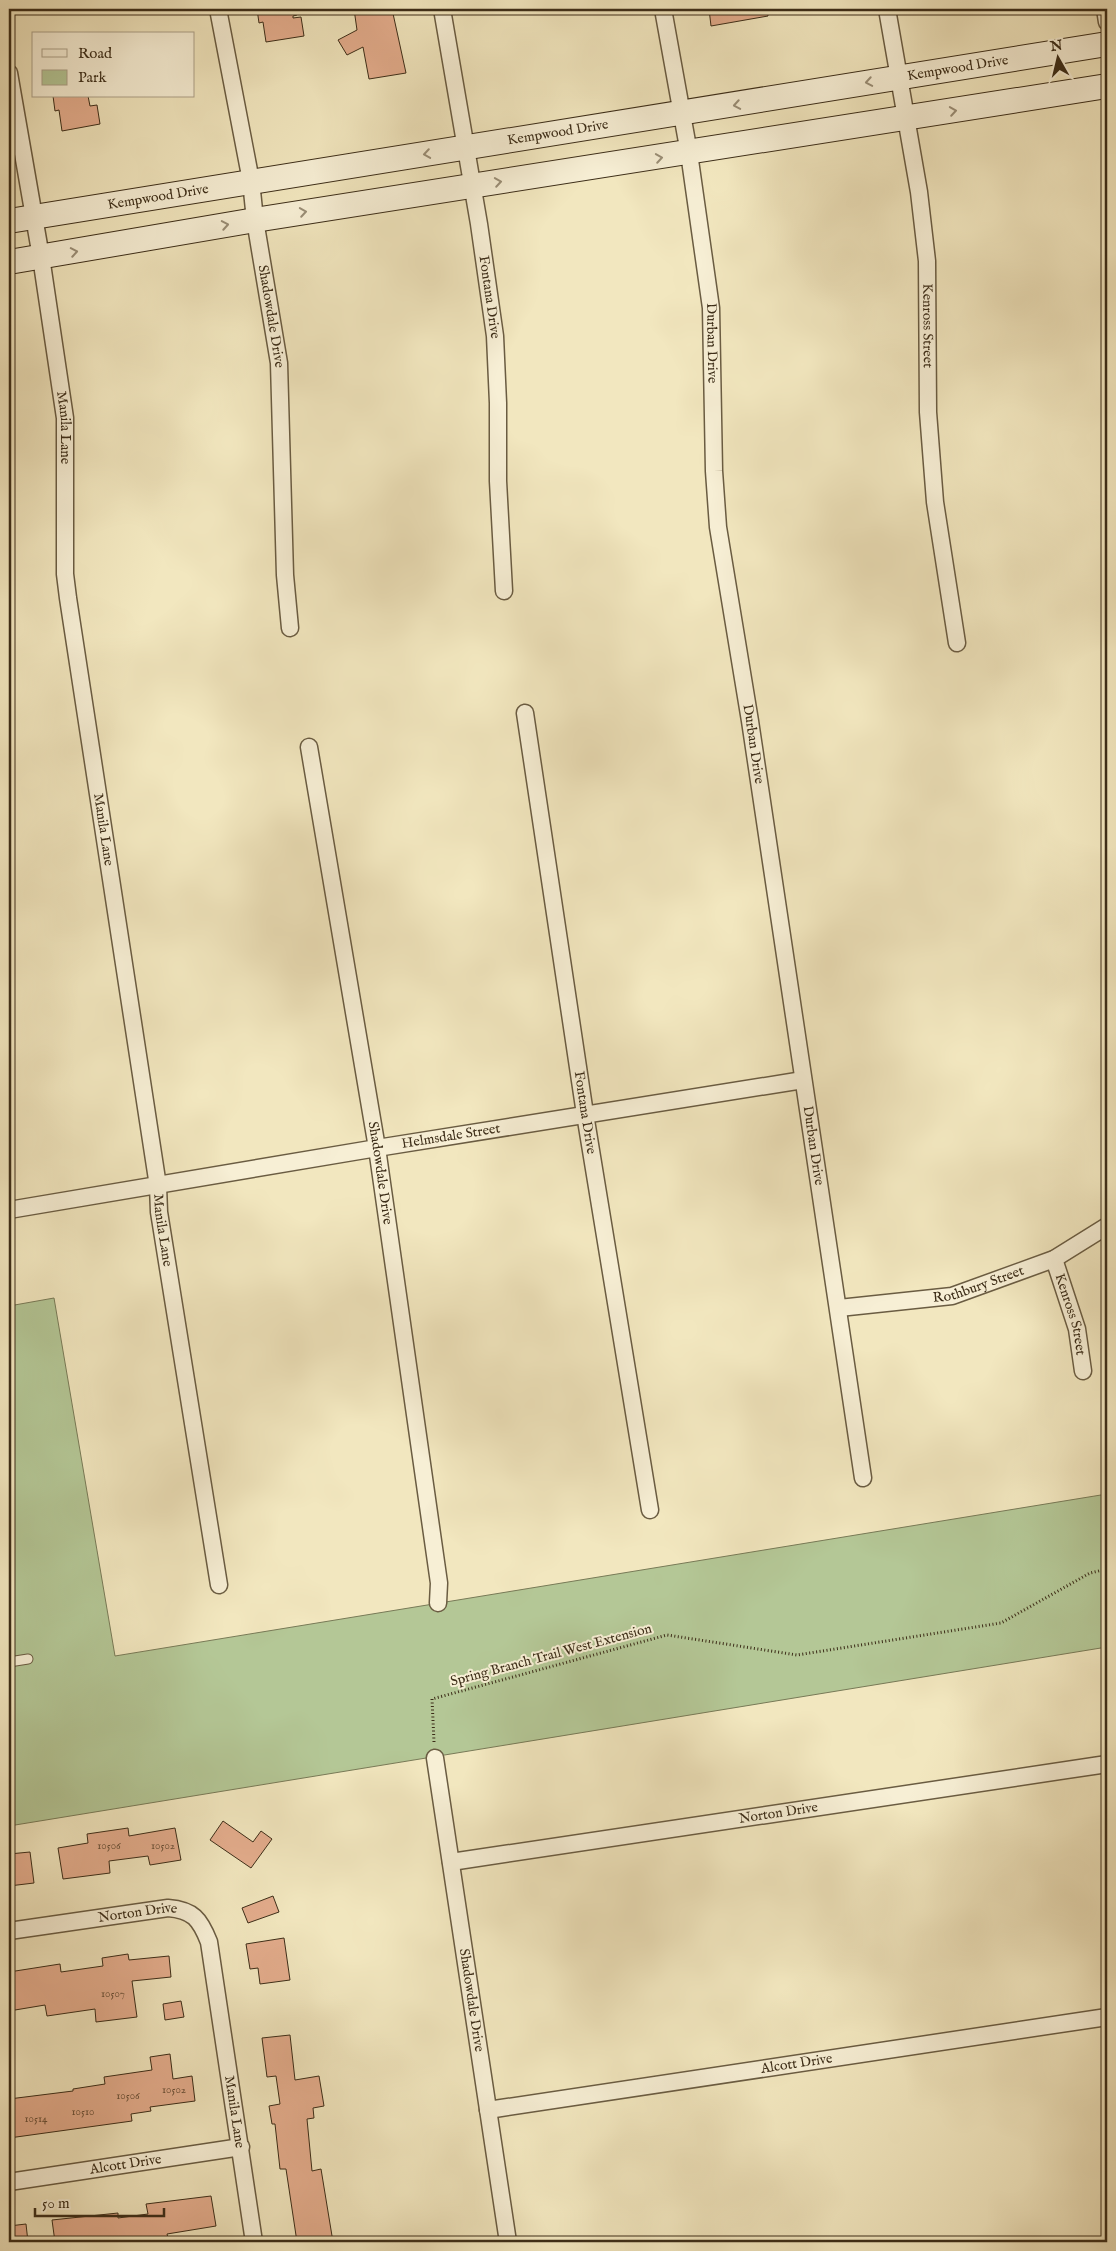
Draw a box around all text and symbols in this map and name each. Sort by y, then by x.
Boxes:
legend [32,32,195,98]
north arrow [1034,32,1084,82]
text: N [1048,36,1064,56]
text: Road [78,44,113,63]
street label: Kempwood Drive [906,51,1010,85]
text: Park [78,68,108,87]
one-way arrow [865,77,873,87]
one-way arrow [733,99,742,109]
one-way arrow [948,107,957,117]
street label: Kempwood Drive [506,115,610,150]
one-way arrow [422,148,430,159]
one-way arrow [654,153,663,163]
one-way arrow [494,177,502,188]
street label: Kempwood Drive [106,180,210,214]
one-way arrow [299,208,307,218]
one-way arrow [221,221,230,231]
one-way arrow [70,247,79,257]
street label: Fontana Drive [475,254,504,340]
street label: Shadowdale Drive [254,263,288,369]
street label: Kenross Street [918,283,937,368]
street label: Durban Drive [702,303,721,384]
street label: Manila Lane [52,390,74,465]
street label: Durban Drive [738,703,768,786]
street label: Manila Lane [89,792,118,868]
street label: Fontana Drive [570,1070,601,1156]
street label: Durban Drive [799,1105,828,1187]
street label: Helmsdale Street [400,1119,502,1153]
street label: Shadowdale Drive [364,1120,397,1226]
street label: Manila Lane [149,1193,177,1268]
street label: Rothbury Street [932,1262,1027,1307]
street label: Kenross Street [1050,1271,1090,1357]
street label: Spring Branch Trail West Extension [448,1619,654,1691]
street label: Norton Drive [738,1798,820,1828]
house number: 10506 [97,1839,121,1853]
house number: 10502 [151,1839,175,1853]
street label: Norton Drive [97,1899,179,1927]
street label: Shadowdale Drive [455,1947,488,2054]
house number: 10507 [101,1987,125,2001]
street label: Alcott Drive [759,2049,834,2078]
street label: Manila Lane [220,2074,249,2150]
house number: 10502 [162,2083,186,2097]
house number: 10506 [116,2089,140,2103]
house number: 10510 [72,2105,94,2119]
house number: 10514 [25,2112,48,2126]
street label: Alcott Drive [88,2150,163,2179]
scale bar [35,2186,164,2218]
text: 50 m [42,2194,70,2213]

